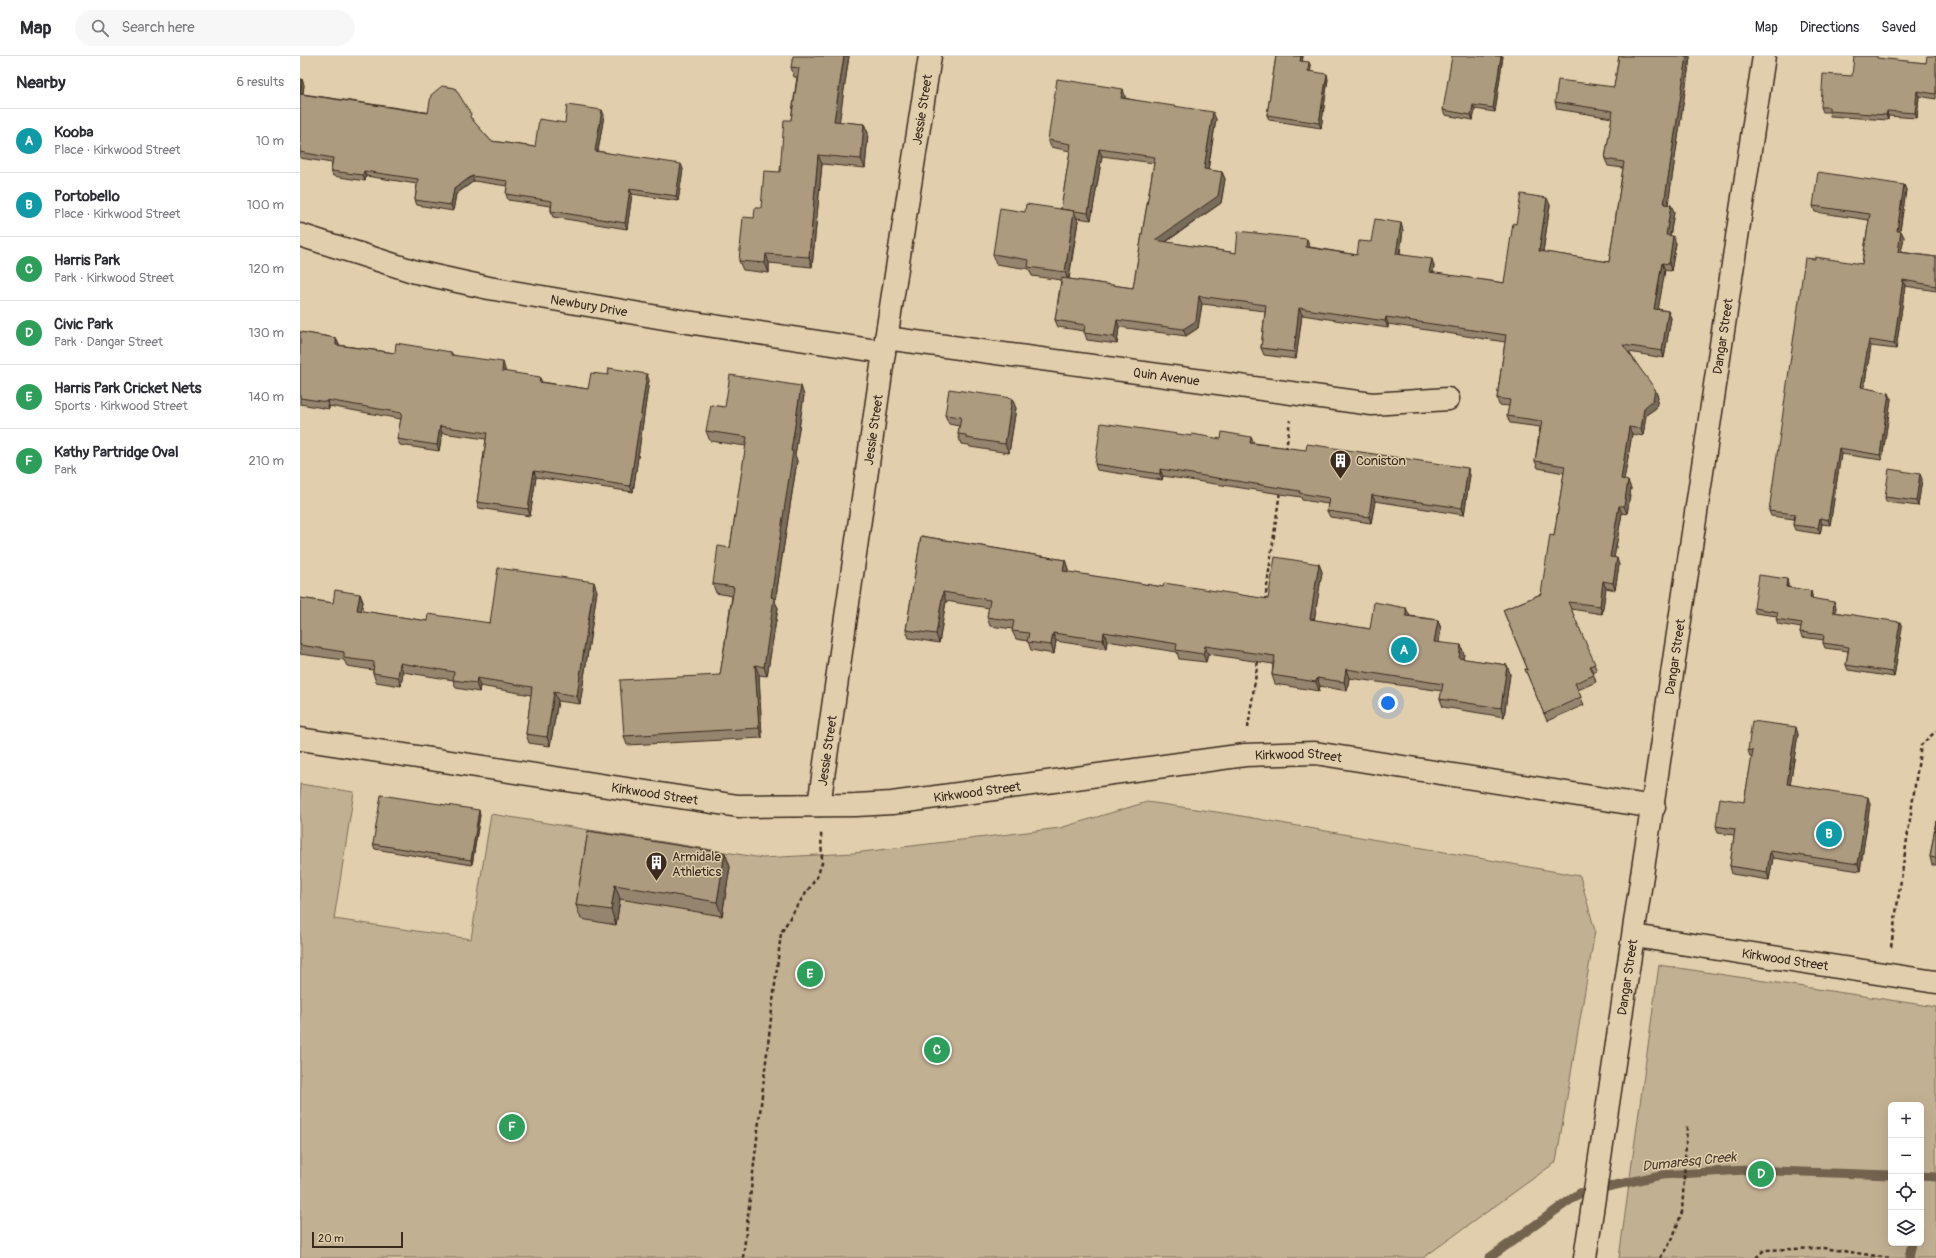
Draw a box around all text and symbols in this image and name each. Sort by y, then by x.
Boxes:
search box [75,10,355,46]
text: Map [20,16,51,40]
icon: search [89,17,111,39]
text: Search here [121,18,195,37]
text: Map [1755,19,1778,36]
text: Directions [1800,19,1859,36]
text: Saved [1881,19,1916,36]
text: Nearby [16,72,65,93]
street label: Jessie Street [909,73,936,146]
text: 6 results [237,74,284,90]
text: Kooba [54,123,94,142]
text: A [25,133,33,149]
text: 10 m [256,133,284,149]
text: Place · Kirkwood Street [54,142,181,158]
text: Portobello [54,187,120,206]
text: B [25,197,33,213]
text: 100 m [247,197,284,213]
text: Place · Kirkwood Street [54,206,181,222]
text: Harris Park [54,251,120,270]
text: C [25,261,33,277]
text: 120 m [248,261,284,277]
text: Park · Kirkwood Street [54,270,174,286]
street label: Newbury Drive [549,292,629,321]
street label: Dangar Street [1710,297,1737,375]
text: Civic Park [54,315,113,334]
text: D [25,325,33,341]
text: 130 m [248,325,284,341]
text: Park · Dangar Street [54,334,163,350]
street label: Quin Avenue [1132,365,1201,390]
text: Harris Park Cricket Nets [54,379,201,398]
text: E [26,389,32,405]
text: 140 m [248,389,284,405]
street label: Jessie Street [861,393,887,466]
text: Sports · Kirkwood Street [54,398,188,414]
text: Kathy Partridge Oval [54,443,179,462]
building icon: Coniston [1328,447,1354,480]
text: F [25,453,33,469]
text: 210 m [248,453,284,469]
place label: Coniston [1356,453,1406,469]
text: Park [54,462,77,478]
street label: Dangar Street [1662,617,1689,696]
pin: A [1391,635,1417,665]
your location [1378,693,1398,713]
street label: Jessie Street [815,714,841,787]
street label: Kirkwood Street [1255,746,1344,766]
street label: Kirkwood Street [933,778,1022,806]
street label: Kirkwood Street [610,780,700,809]
pin: B [1816,819,1842,849]
place label: Armidale Athletics [672,849,721,880]
building icon: Armidale Athletics [644,850,670,883]
street label: Dangar Street [1614,937,1641,1016]
street label: Kirkwood Street [1741,946,1830,975]
pin: E [797,959,823,989]
pin: C [924,1035,950,1065]
map controls [1888,1102,1924,1246]
button: + [1888,1102,1924,1138]
pin: F [499,1112,525,1142]
button: − [1888,1138,1924,1174]
water label: Dumaresq Creek [1641,1148,1738,1175]
pin: D [1748,1159,1774,1189]
button: locate [1888,1174,1924,1210]
button: layers [1888,1210,1924,1246]
scale bar [312,1230,403,1249]
text: 20 m [318,1232,344,1245]

